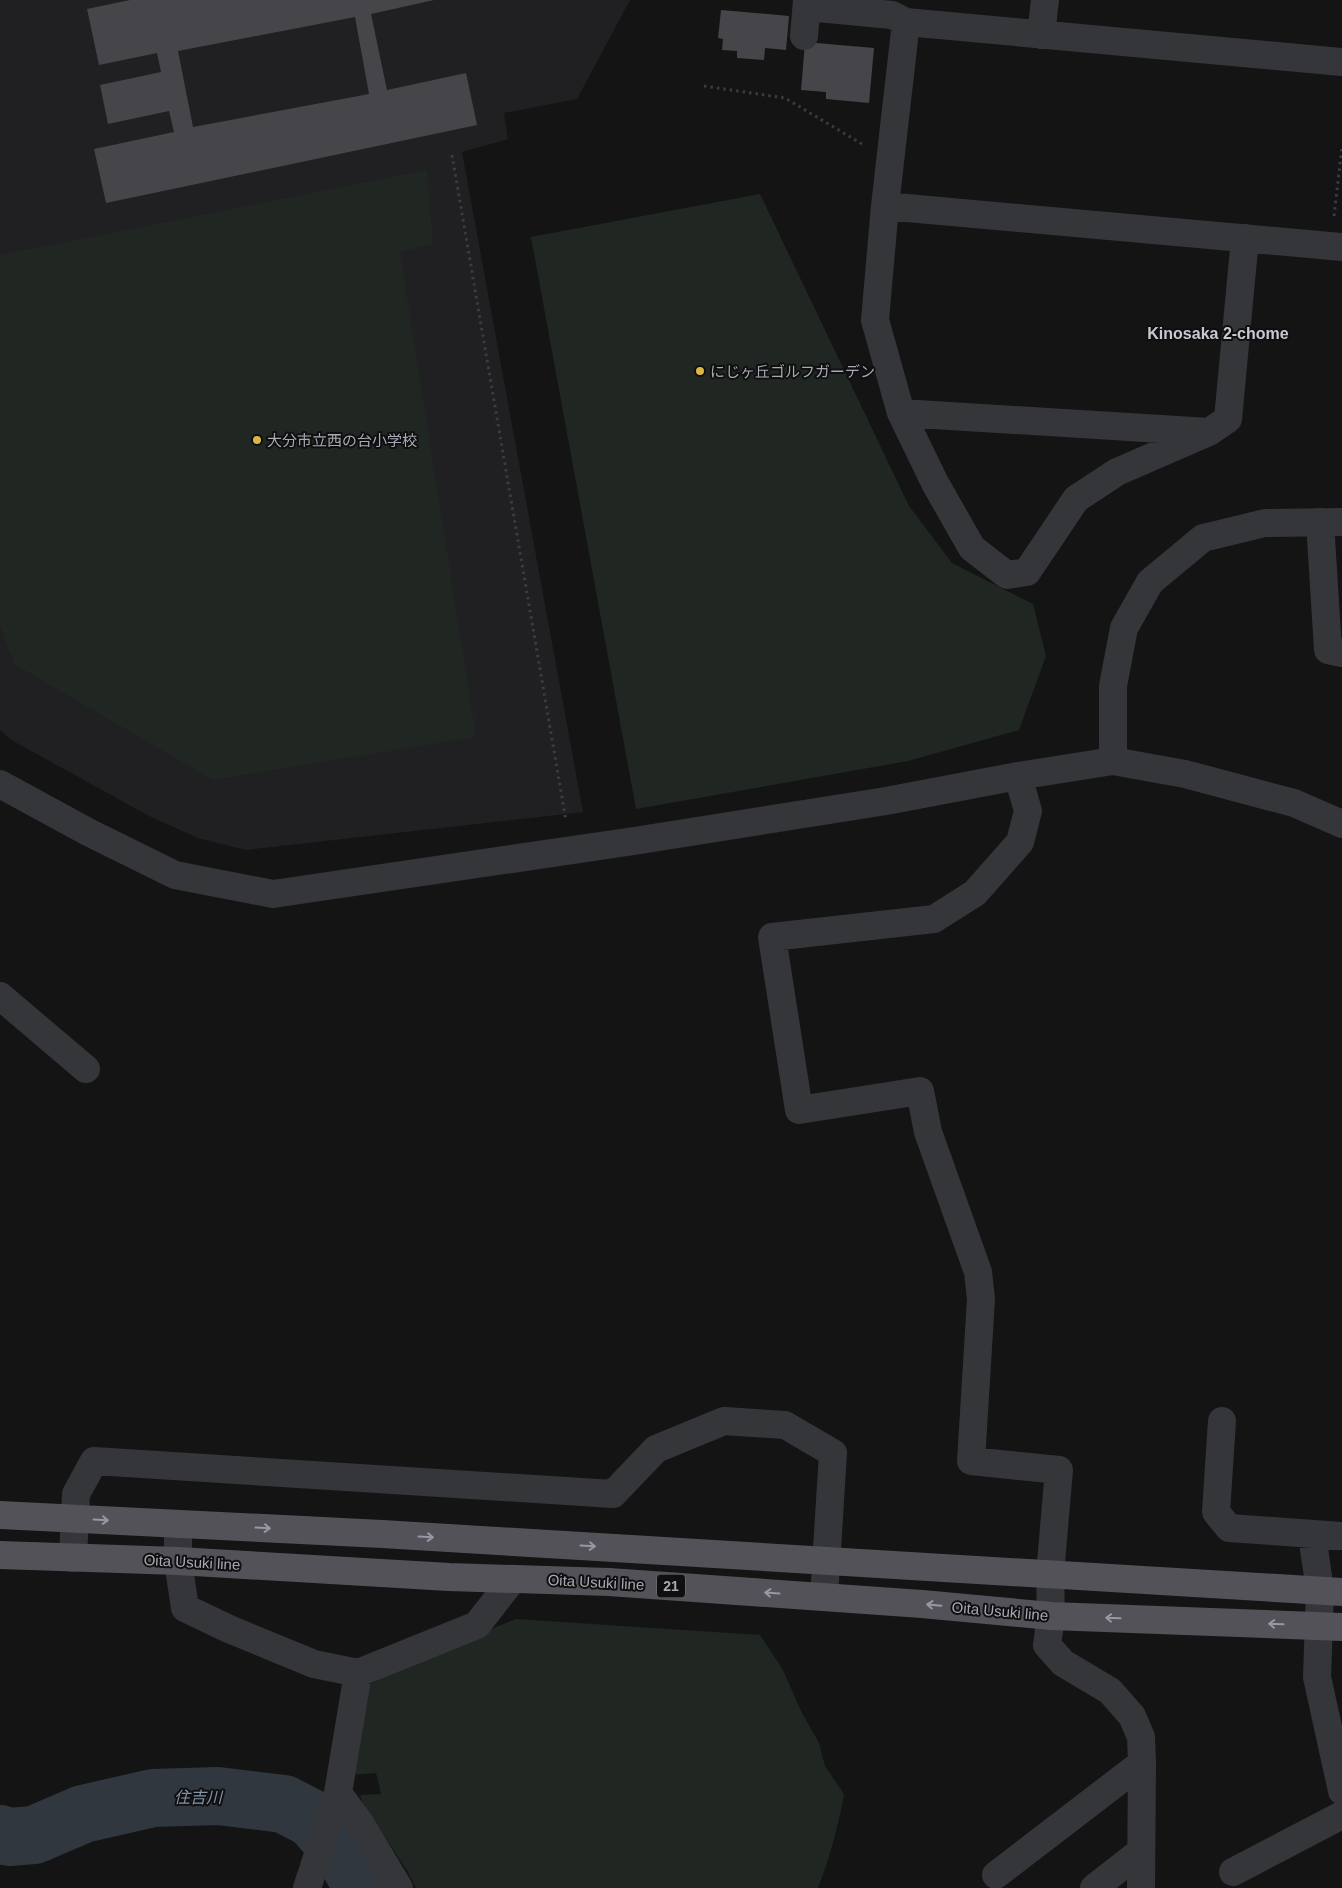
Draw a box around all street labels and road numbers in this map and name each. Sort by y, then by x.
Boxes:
street label: Oita Usuki line [143,1551,241,1573]
street label: Oita Usuki line [547,1571,645,1593]
road number: 21 [657,1574,685,1598]
street label: Oita Usuki line [951,1598,1049,1624]

